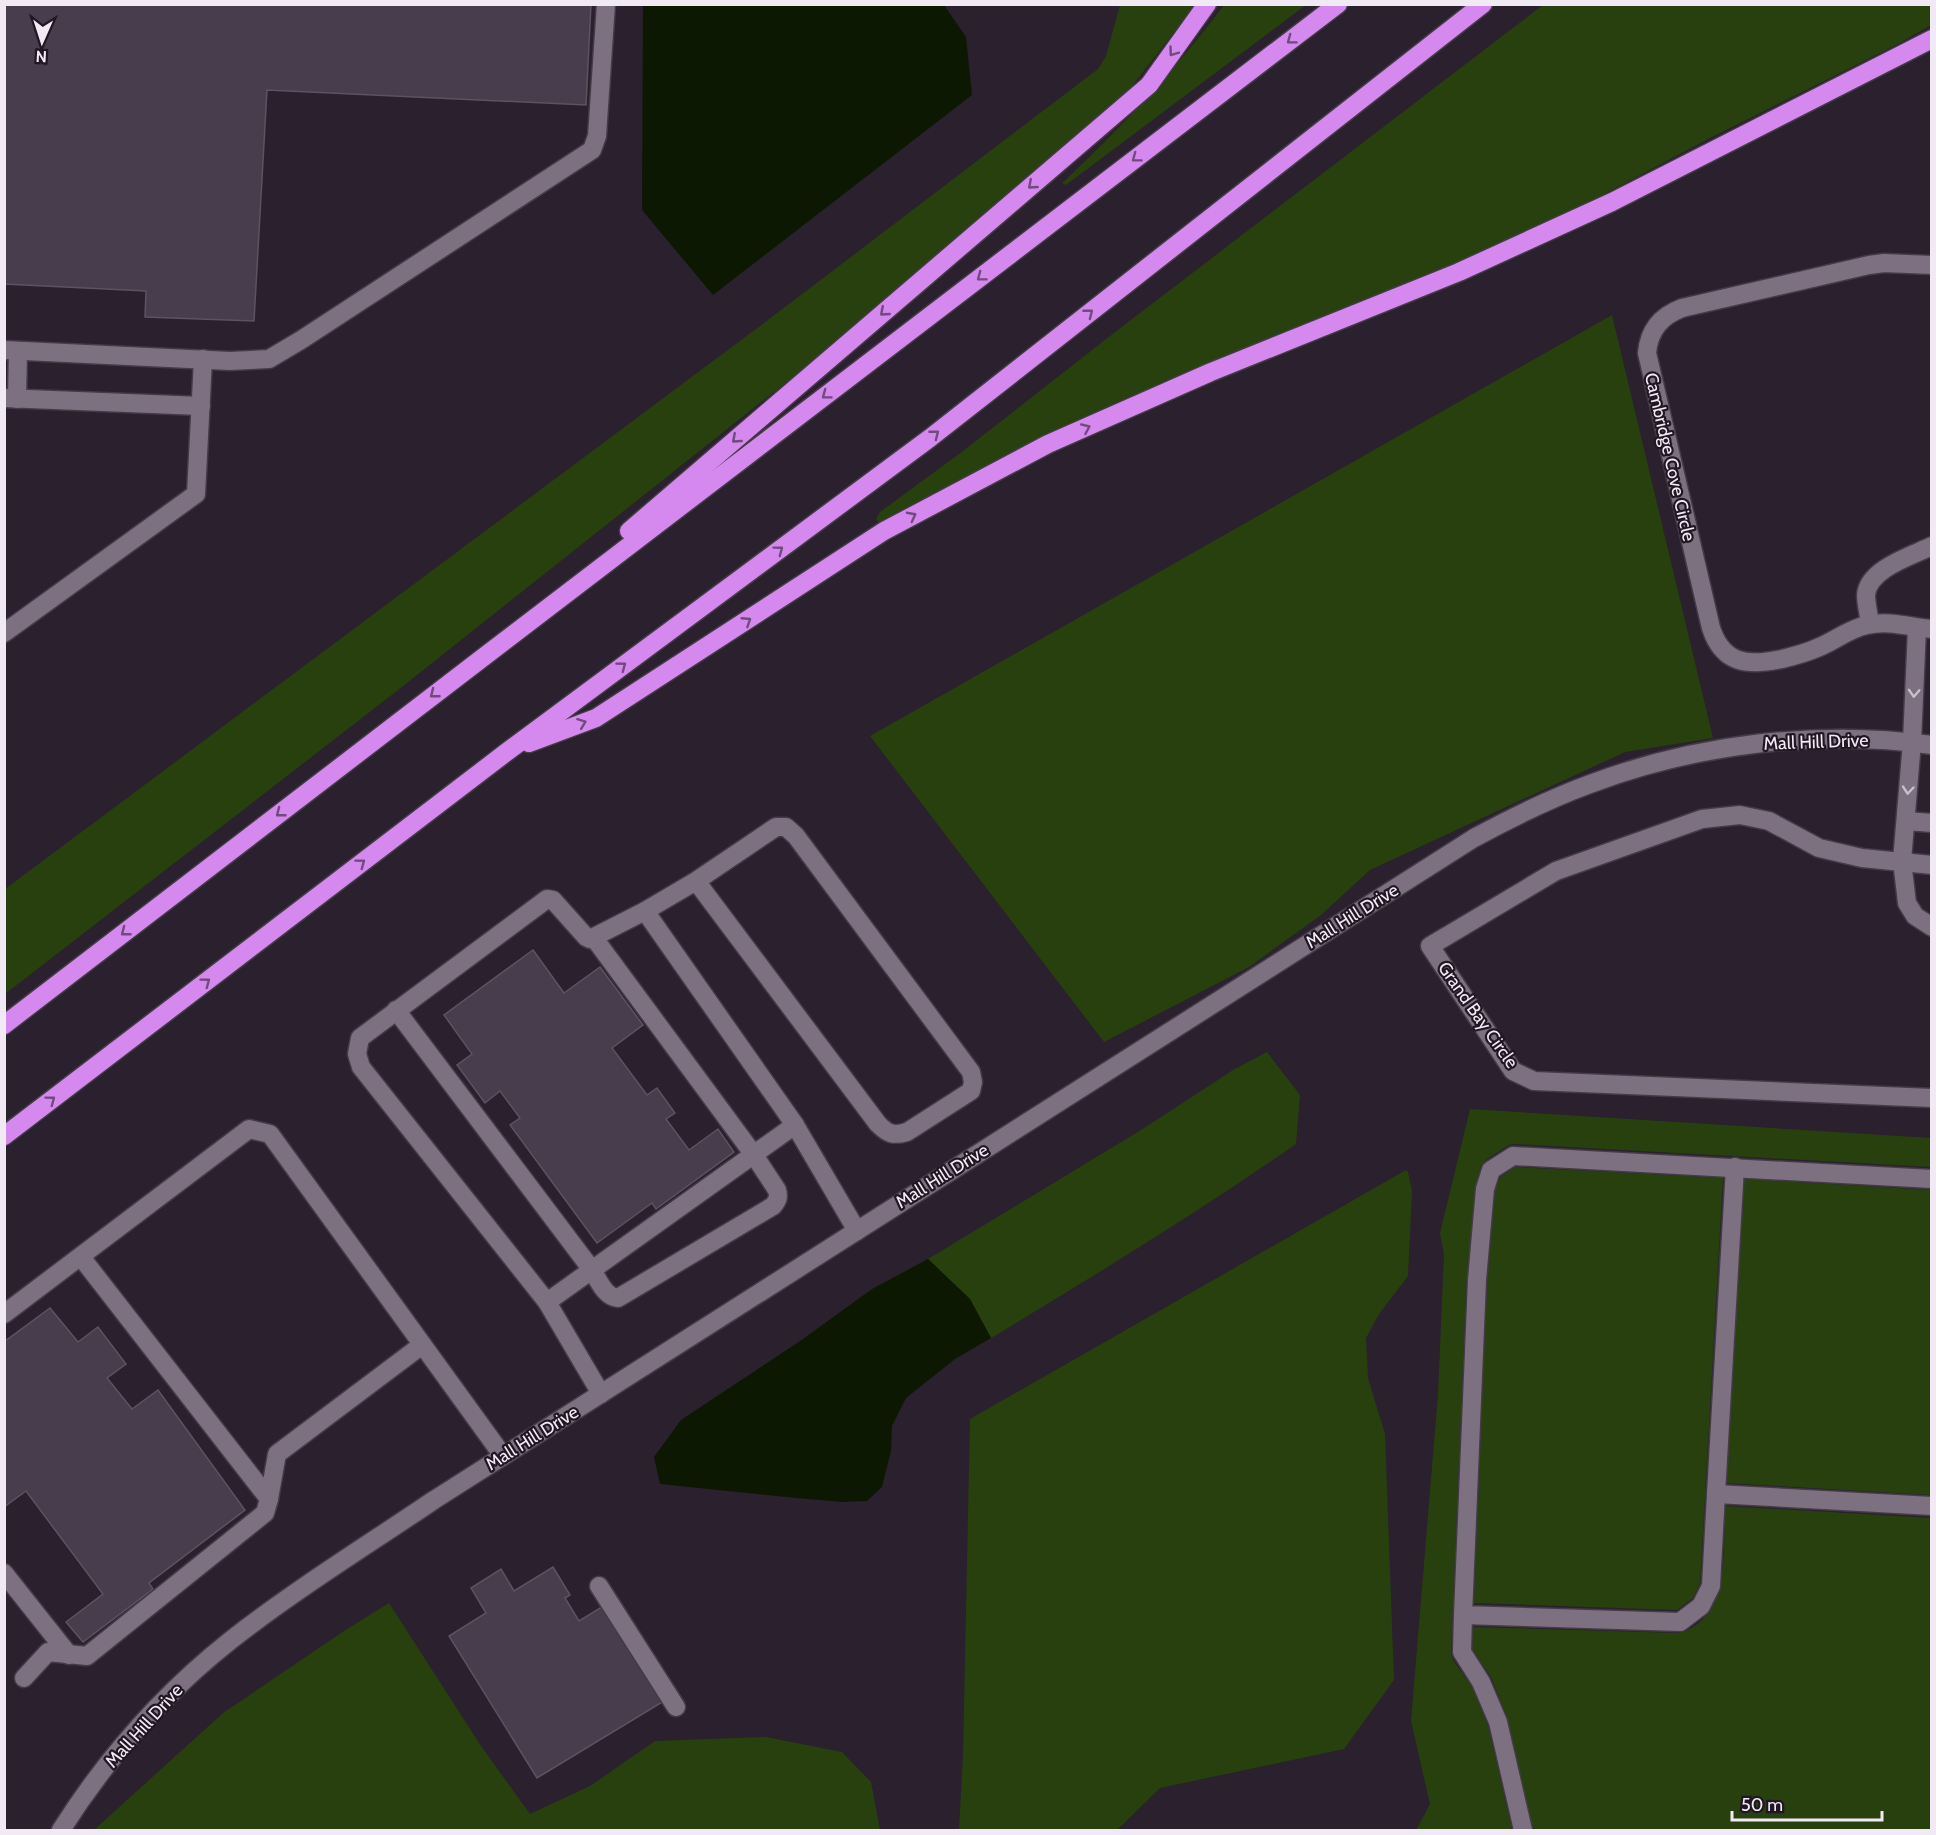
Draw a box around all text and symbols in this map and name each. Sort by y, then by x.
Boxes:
north arrow [12,12,72,72]
one-way arrow [1287,33,1298,44]
one-way arrow [1169,45,1180,56]
text: N [35,47,47,66]
one-way arrow [1132,151,1143,162]
one-way arrow [1028,178,1039,189]
one-way arrow [977,269,988,280]
one-way arrow [880,305,891,316]
one-way arrow [1082,310,1093,321]
street label: Cambridge Cove Circle [1640,371,1700,543]
one-way arrow [822,388,833,399]
one-way arrow [1079,423,1090,435]
one-way arrow [928,430,939,441]
one-way arrow [732,432,743,443]
one-way arrow [906,512,917,524]
one-way arrow [772,546,783,557]
one-way arrow [741,617,752,628]
one-way arrow [616,663,627,674]
one-way arrow [430,687,441,698]
one-way arrow [1908,689,1921,698]
one-way arrow [576,718,587,731]
street label: Mall Hill Drive [1763,729,1869,755]
one-way arrow [1902,785,1915,795]
one-way arrow [275,806,286,817]
one-way arrow [354,860,365,871]
street label: Mall Hill Drive [1302,879,1402,953]
one-way arrow [121,925,132,936]
street label: Grand Bay Circle [1433,958,1523,1072]
one-way arrow [199,978,210,989]
one-way arrow [44,1096,55,1107]
street label: Mall Hill Drive [892,1139,992,1213]
street label: Mall Hill Drive [482,1401,582,1475]
street label: Mall Hill Drive [101,1680,187,1772]
scale bar [1732,1784,1882,1822]
text: 50 m [1741,1794,1783,1816]

